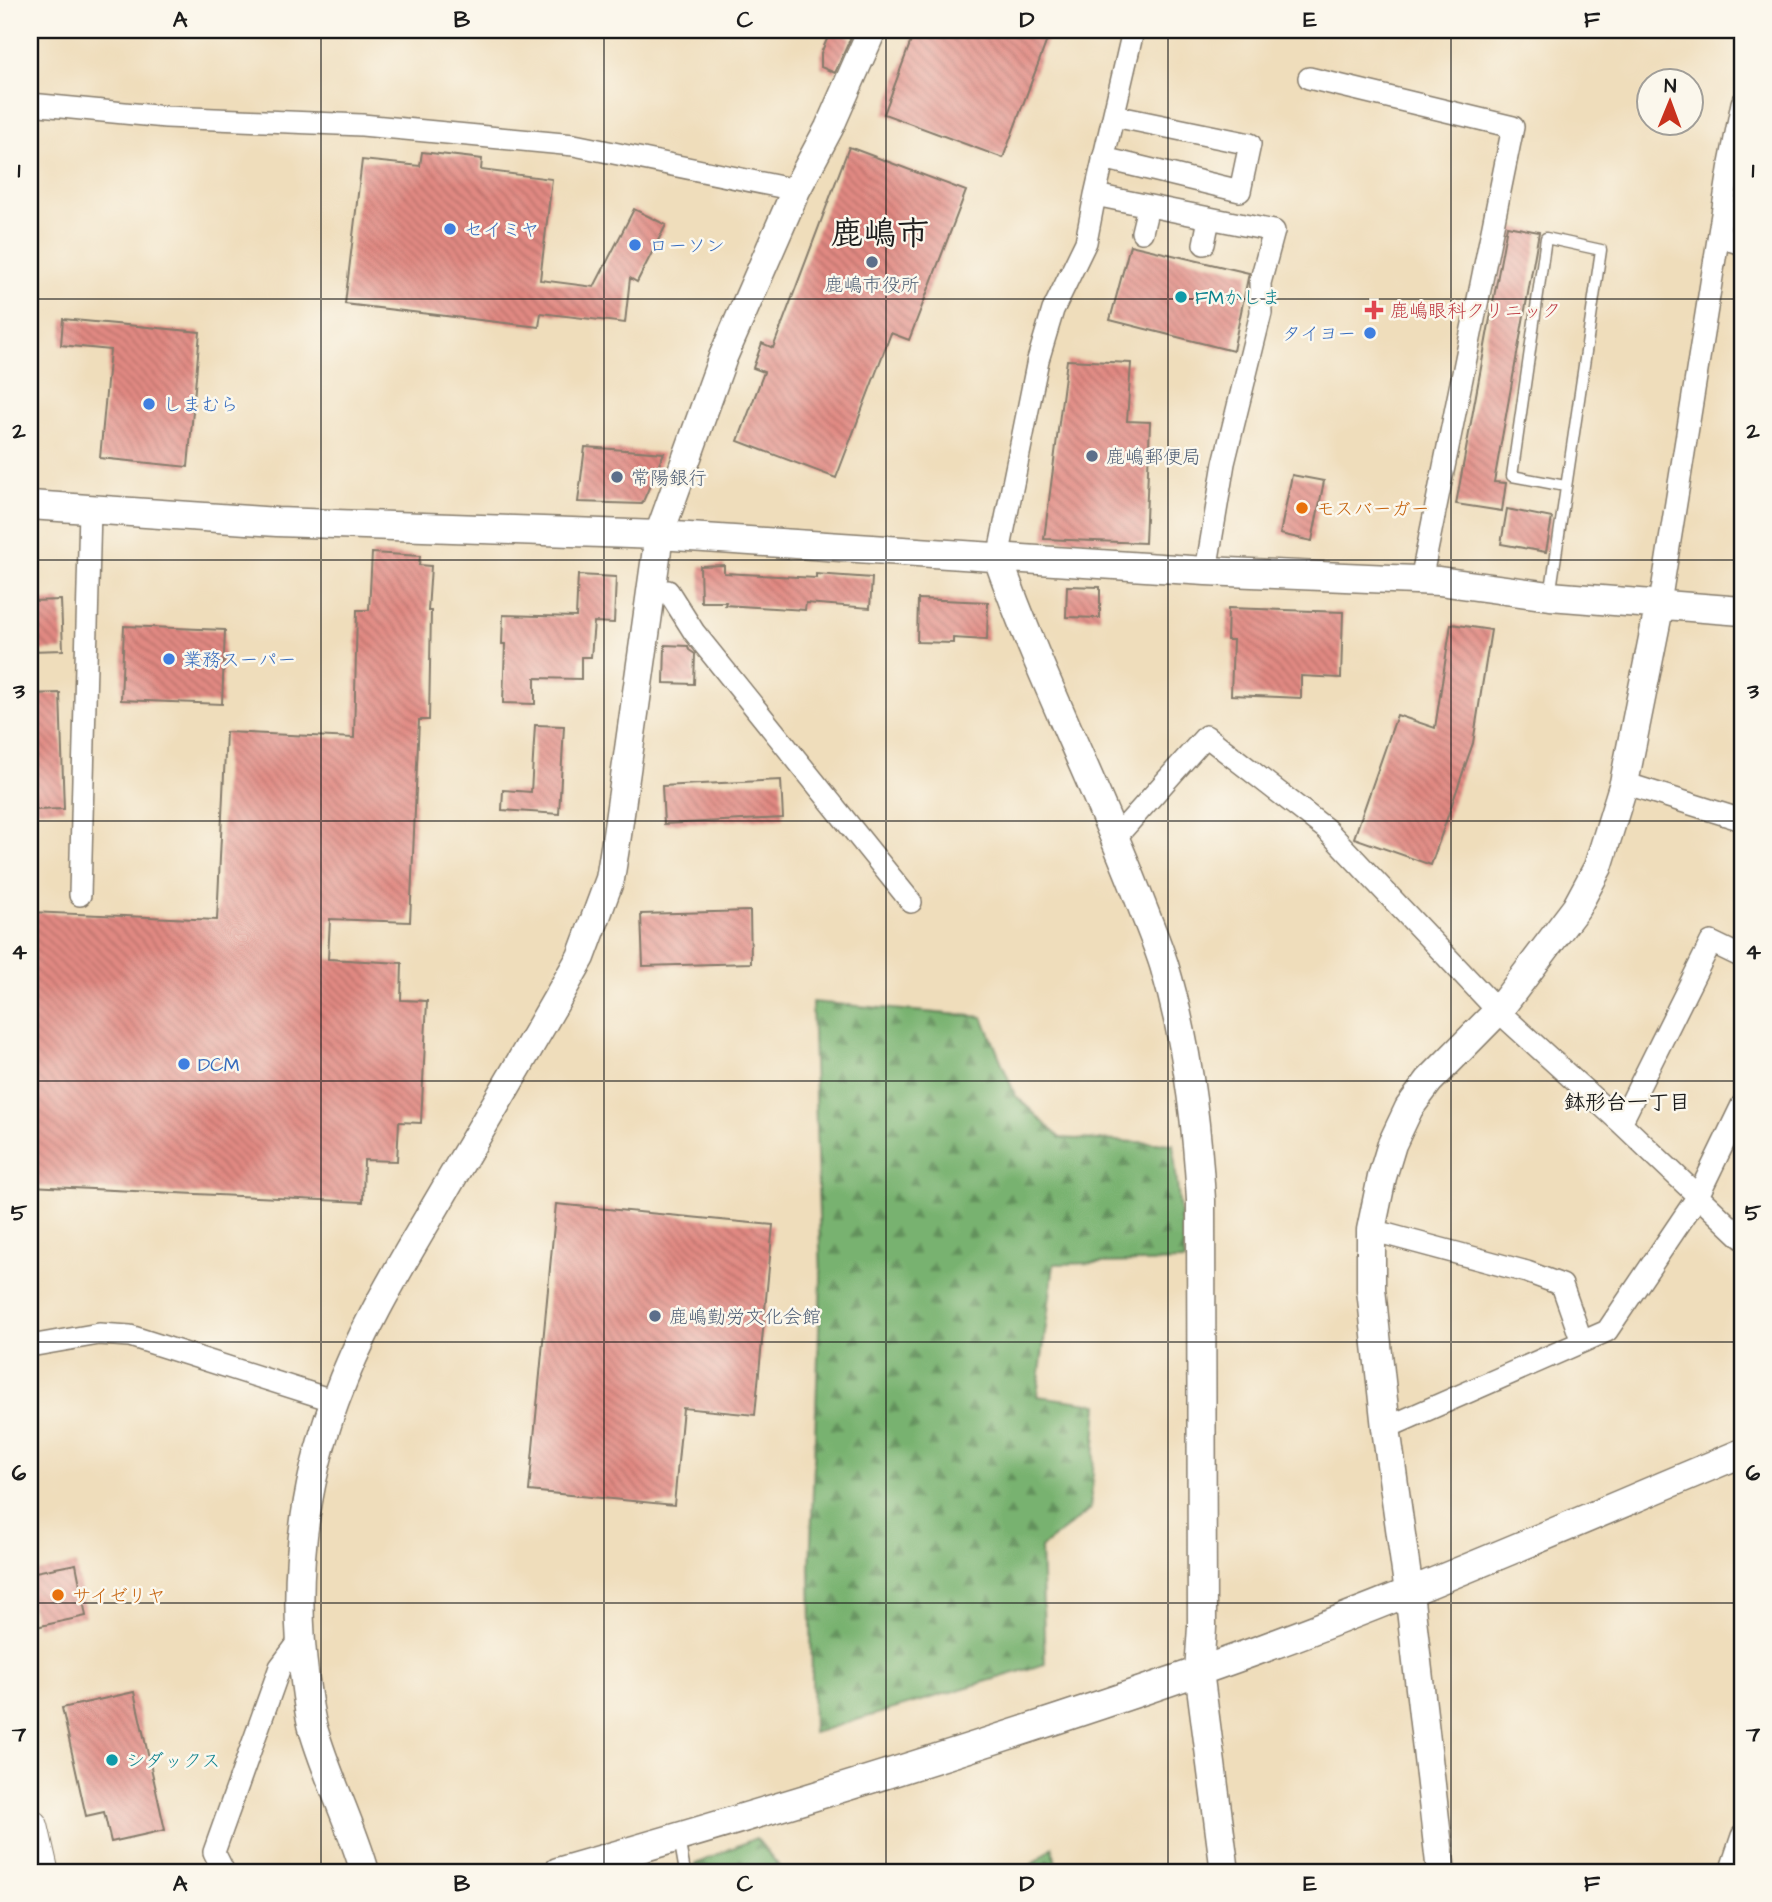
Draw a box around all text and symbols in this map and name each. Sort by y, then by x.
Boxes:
text: A [173,4,188,36]
text: B [454,4,471,36]
text: C [737,4,754,36]
text: D [1020,4,1035,36]
text: E [1303,4,1317,36]
text: F [1584,4,1601,36]
north arrow [1636,66,1706,136]
text: N [1664,73,1677,100]
text: 1 [18,154,21,186]
text: 1 [1752,154,1755,186]
district label: 鹿嶋市 [831,211,930,257]
place label: セイミヤ [464,217,540,244]
marker: セイミヤ [442,221,458,237]
place label: ローソン [649,233,725,260]
marker: ローソン [627,237,643,253]
marker: 鹿嶋市役所 [864,254,880,270]
place label: 鹿嶋市役所 [824,272,920,299]
place label: FMかしま [1195,285,1281,312]
marker: FMかしま [1173,289,1189,305]
place label: 鹿嶋眼科クリニック [1390,298,1561,325]
marker: 鹿嶋眼科クリニック [1364,300,1384,320]
place label: タイヨー [1282,321,1356,348]
marker: タイヨー [1362,325,1378,341]
place label: しまむら [163,392,239,419]
marker: しまむら [141,396,157,412]
text: 2 [11,415,26,447]
text: 2 [1745,415,1760,447]
place label: 鹿嶋郵便局 [1106,444,1201,471]
marker: 鹿嶋郵便局 [1084,448,1100,464]
place label: 常陽銀行 [631,465,707,492]
marker: 常陽銀行 [609,469,625,485]
place label: モスバーガー [1316,496,1430,523]
marker: モスバーガー [1294,500,1310,516]
place label: 業務スーパー [183,647,296,674]
marker: 業務スーパー [161,651,177,667]
text: 3 [12,675,25,707]
text: 3 [1746,675,1759,707]
text: 4 [11,936,27,968]
text: 4 [1745,936,1761,968]
place label: DCM [198,1052,240,1079]
marker: DCM [176,1056,192,1072]
district label: 鉢形台一丁目 [1564,1088,1690,1117]
text: 5 [11,1197,28,1229]
text: 5 [1745,1197,1762,1229]
place label: 鹿嶋勤労文化会館 [669,1304,821,1331]
marker: 鹿嶋勤労文化会館 [647,1308,663,1324]
text: 6 [12,1457,27,1489]
text: 6 [1746,1457,1761,1489]
place label: サイゼリヤ [72,1583,166,1610]
marker: サイゼリヤ [50,1587,66,1603]
text: 7 [11,1718,27,1750]
text: 7 [1745,1718,1761,1750]
place label: シダックス [126,1748,221,1775]
marker: シダックス [104,1752,120,1768]
text: A [173,1868,188,1900]
text: B [454,1868,471,1900]
text: C [737,1868,754,1900]
text: D [1020,1868,1035,1900]
text: E [1303,1868,1317,1900]
text: F [1584,1868,1601,1900]

